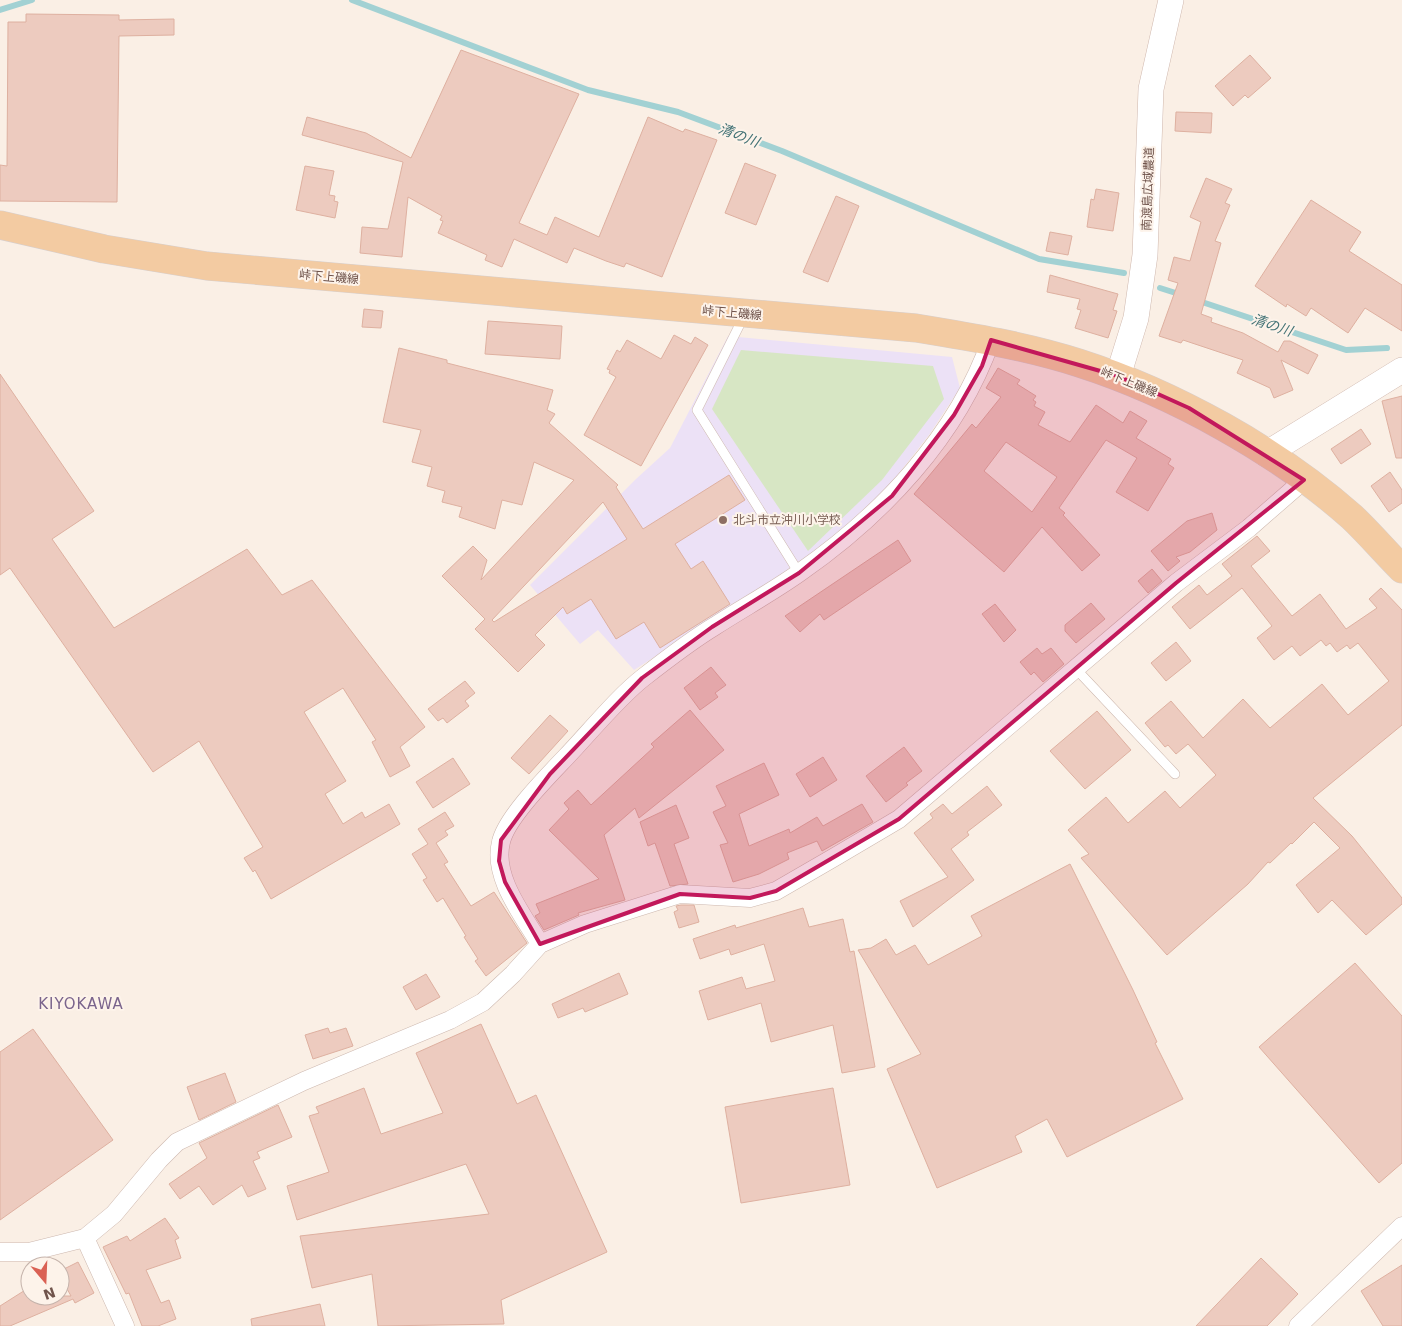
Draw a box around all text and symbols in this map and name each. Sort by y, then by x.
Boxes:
water label: 清の川 [717,120,763,151]
street label: 南渡島広域農道 [1140,147,1156,231]
street label: 峠下上磯線 [298,267,360,287]
street label: 峠下上磯線 [701,303,763,323]
water label: 清の川 [1250,311,1296,340]
street label: 峠下上磯線 [1099,364,1159,400]
place label: 北斗市立沖川小学校 [733,513,841,527]
marker: 北斗市立沖川小学校 [717,514,729,526]
district label: KIYOKAWA [38,995,124,1013]
north arrow [20,1256,70,1306]
text: N [41,1284,57,1303]

